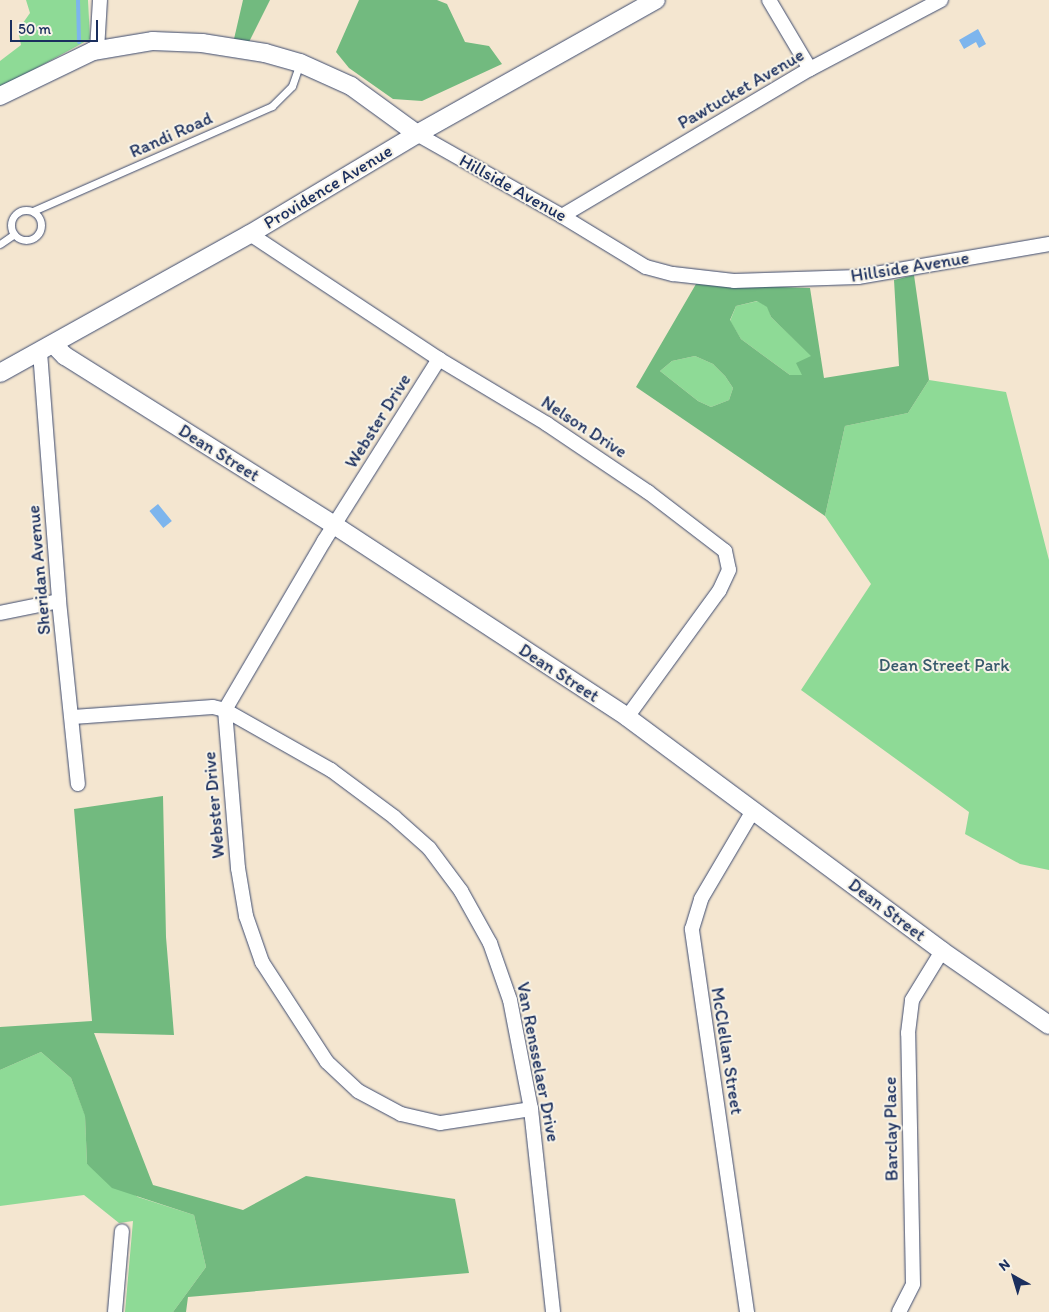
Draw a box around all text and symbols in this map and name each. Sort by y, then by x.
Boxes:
scale bar [12,10,100,42]
text: 50 m [18,20,51,38]
street label: Pawtucket Avenue [674,44,808,134]
street label: Randi Road [127,107,215,163]
street label: Providence Avenue [260,140,396,234]
street label: Hillside Avenue [456,150,570,226]
street label: Hillside Avenue [850,247,970,287]
street label: Webster Drive [340,370,416,472]
street label: Nelson Drive [537,391,631,463]
street label: Dean Street [175,420,263,486]
street label: Sheridan Avenue [23,505,55,635]
street label: Dean Street [515,639,603,707]
park label: Dean Street Park [879,654,1009,676]
street label: Webster Drive [199,750,229,860]
street label: Dean Street [844,874,930,946]
street label: Van Rensselaer Drive [512,980,564,1144]
street label: McClellan Street [706,986,748,1116]
street label: Barclay Place [879,1077,903,1181]
north arrow [989,1252,1039,1302]
text: N [995,1255,1013,1275]

